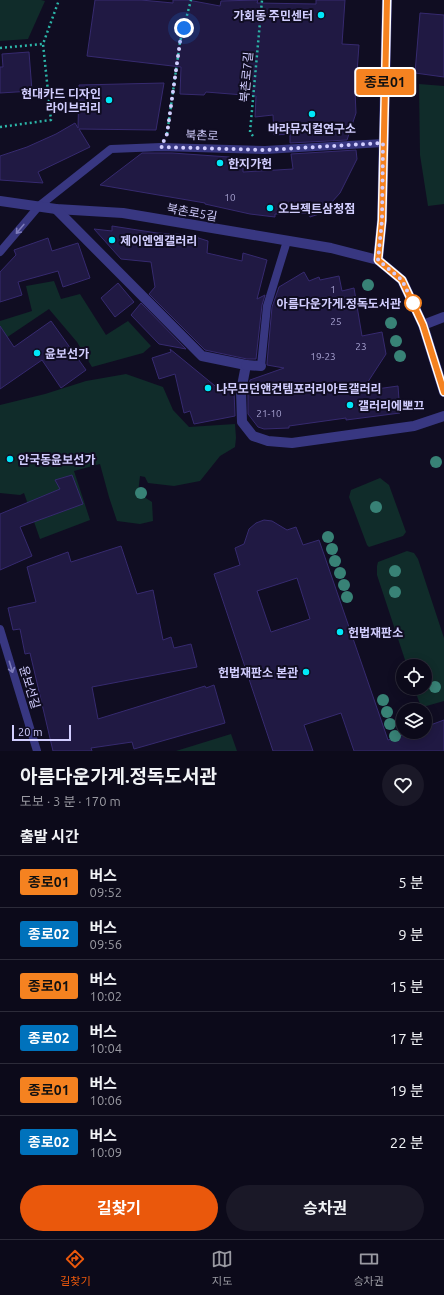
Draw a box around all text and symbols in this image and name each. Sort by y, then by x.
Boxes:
place label: 가회동 주민센터 [233,9,313,22]
marker: 가회동 주민센터 [316,10,326,20]
your location [174,18,194,38]
street label: 북촌로7길 [237,51,255,103]
line badge: 종로01 [357,69,413,95]
text: 종로01 [364,74,406,90]
place label: 현대카드 디자인 라이브러리 [21,87,101,114]
marker: 현대카드 디자인 라이브러리 [104,95,114,105]
marker: 바라뮤지컬연구소 [307,109,317,119]
place label: 바라뮤지컬연구소 [268,122,356,135]
street label: 북촌로 [185,128,219,142]
place label: 한지가헌 [228,157,272,170]
marker: 한지가헌 [215,158,225,168]
house number: 10 [224,192,236,203]
street label: 북촌로5길 [166,201,218,223]
place label: 오브젝트삼청점 [278,202,355,215]
marker: 오브젝트삼청점 [265,203,275,213]
one-way arrow [15,223,24,234]
place label: 제이엔엠갤러리 [120,234,197,247]
marker: 제이엔엠갤러리 [107,235,117,245]
house number: 1 [330,284,336,295]
marker: 아름다운가게.정독도서관 [404,294,422,312]
place label: 아름다운가게.정독도서관 [277,297,401,310]
house number: 25 [330,316,342,327]
house number: 23 [355,341,367,352]
place label: 윤보선가 [45,347,89,360]
marker: 윤보선가 [32,348,42,358]
house number: 19-23 [310,351,336,362]
place label: 나무모던앤컨템포러리아트갤러리 [216,382,382,395]
marker: 나무모던앤컨템포러리아트갤러리 [203,383,213,393]
place label: 갤러리에뽀끄 [358,399,424,412]
marker: 갤러리에뽀끄 [345,400,355,410]
house number: 21-10 [256,408,282,419]
place label: 안국동윤보선가 [18,453,95,466]
marker: 안국동윤보선가 [5,454,15,464]
place label: 헌법재판소 [348,626,403,639]
marker: 헌법재판소 [335,627,345,637]
map controls [396,659,432,739]
button: locate [396,659,432,695]
one-way arrow [8,660,15,673]
street label: 윤보선길 [17,664,43,710]
place label: 헌법재판소 본관 [218,666,298,679]
marker: 헌법재판소 본관 [301,667,311,677]
button: layers [396,703,432,739]
scale bar [12,723,71,742]
text: 20 m [18,726,42,738]
button: heart [382,764,424,806]
text: 아름다운가게.정독도서관 [20,765,217,787]
text: 도보 · 3 분 · 170 m [20,794,121,808]
text: 출발 시간 [20,828,79,845]
text: 버스 [90,867,117,884]
text: 종로01 [28,874,70,890]
text: 5 분 [398,874,424,891]
text: 09:52 [90,885,122,899]
text: 버스 [90,919,117,936]
text: 종로02 [28,926,70,942]
text: 9 분 [398,926,424,943]
text: 09:56 [90,937,122,951]
text: 버스 [90,971,117,988]
text: 종로01 [28,978,70,994]
text: 15 분 [390,978,424,995]
text: 10:02 [90,989,122,1003]
text: 버스 [90,1023,117,1040]
text: 종로02 [28,1030,70,1046]
text: 17 분 [390,1030,424,1047]
text: 10:04 [90,1041,122,1055]
text: 버스 [90,1075,117,1092]
text: 종로01 [28,1082,70,1098]
text: 19 분 [390,1082,424,1099]
text: 10:06 [90,1093,122,1107]
text: 버스 [90,1127,117,1144]
text: 종로02 [28,1134,70,1150]
text: 22 분 [390,1134,424,1151]
text: 10:09 [90,1145,122,1159]
button: 길찾기 [20,1185,218,1231]
button: 승차권 [226,1185,424,1231]
tab: 길찾기 [60,1248,91,1288]
tab: 지도 [211,1248,233,1288]
tab: 승차권 [353,1248,384,1288]

